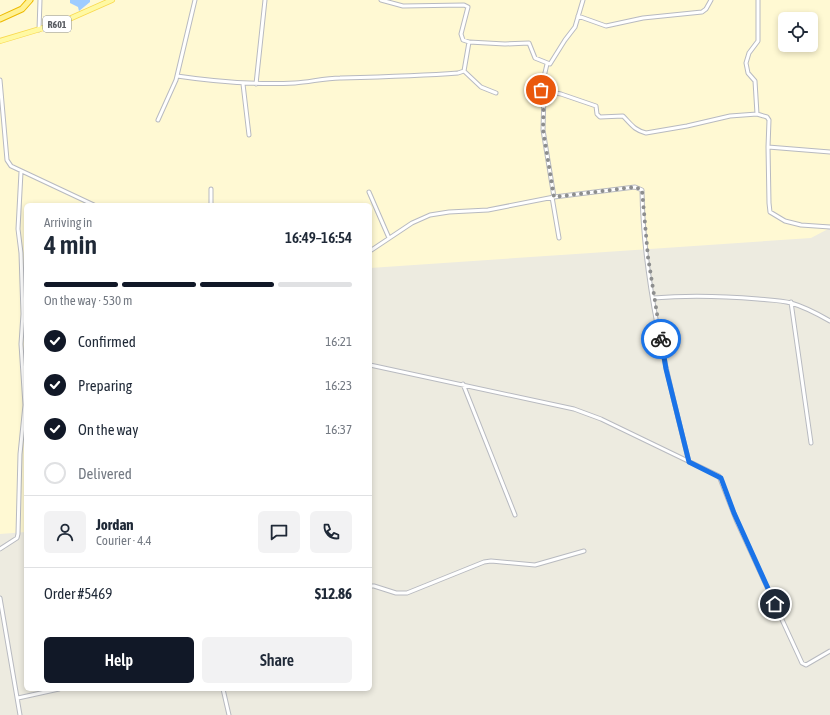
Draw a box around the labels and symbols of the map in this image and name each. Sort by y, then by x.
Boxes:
road number: R601 [43,16,71,32]
pin [524,73,558,107]
courier [641,319,681,359]
pin [758,587,792,621]

